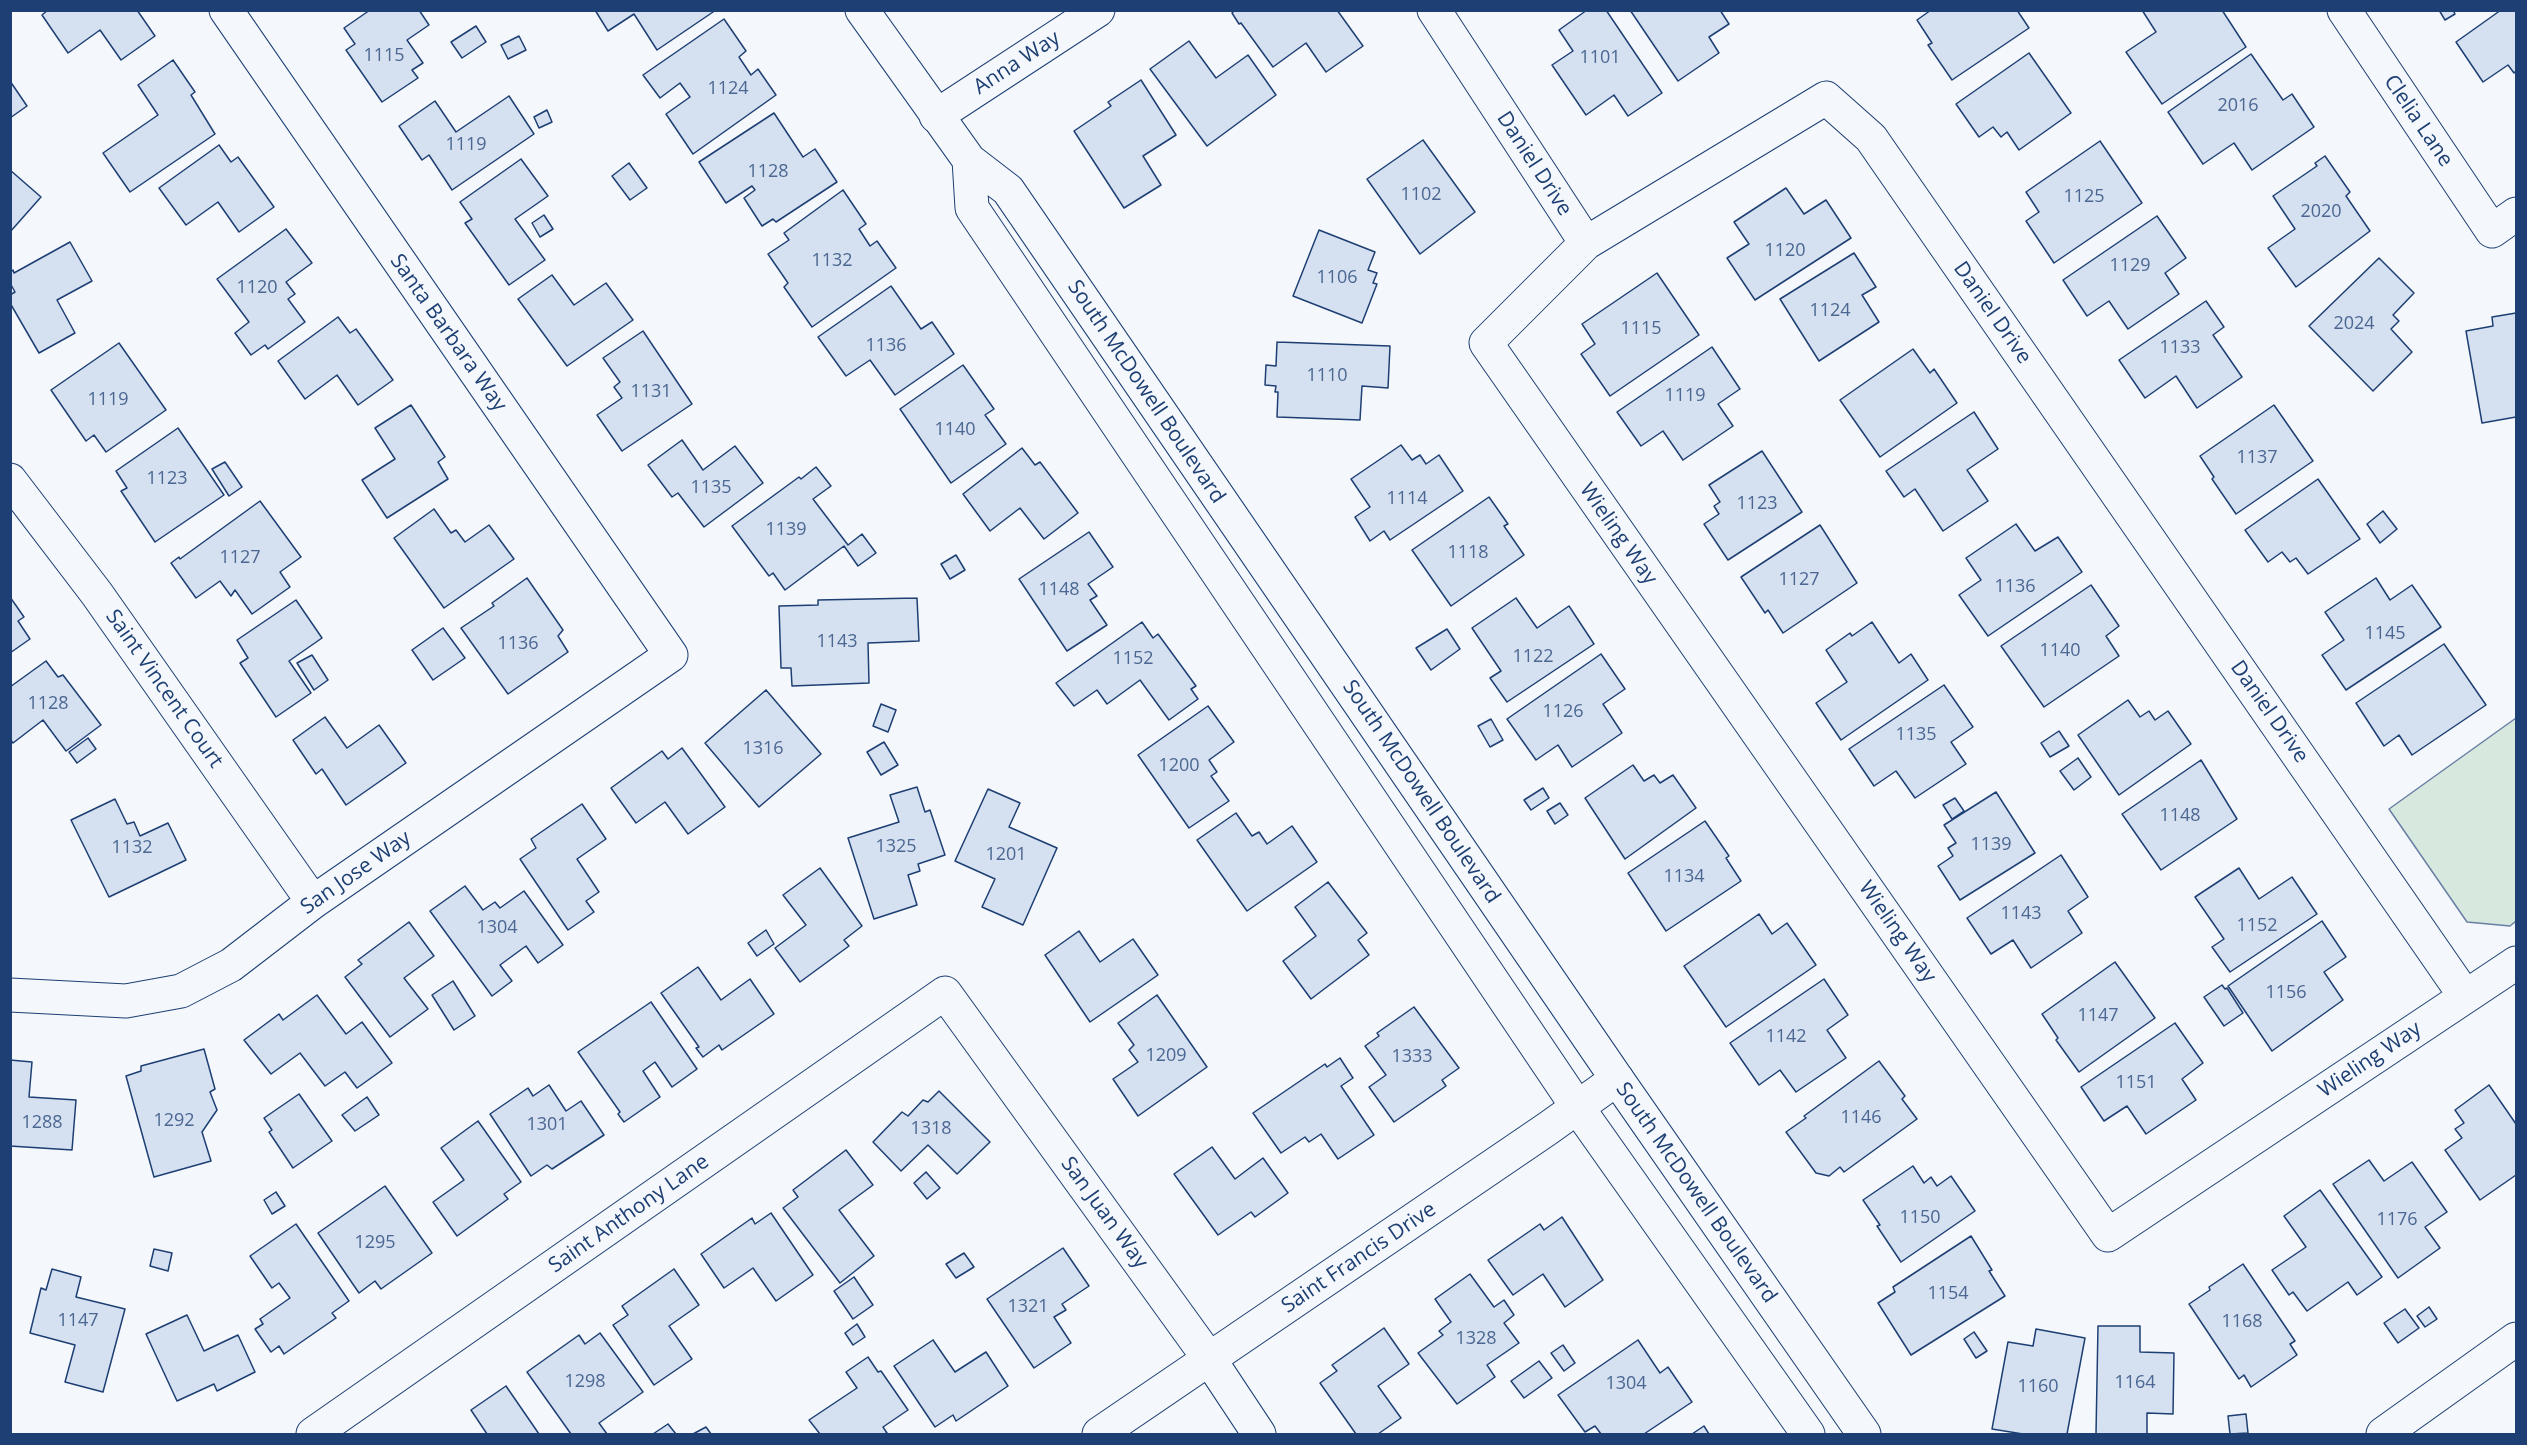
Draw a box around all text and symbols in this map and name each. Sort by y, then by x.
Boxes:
street label: Anna Way [969,26,1065,100]
house number: 1115 [363,45,405,67]
house number: 1101 [1579,47,1621,69]
street label: Clelia Lane [2378,70,2458,172]
house number: 1124 [707,78,749,100]
house number: 2016 [2217,95,2259,117]
street label: Daniel Drive [1491,107,1577,221]
house number: 1119 [445,134,487,156]
house number: 1128 [747,161,789,183]
house number: 1102 [1400,184,1442,206]
house number: 1125 [2063,186,2105,208]
house number: 2020 [2300,201,2342,223]
house number: 1120 [1764,240,1806,262]
street label: Santa Barbara Way [384,249,512,417]
house number: 1132 [811,250,853,272]
house number: 1129 [2109,255,2151,277]
street label: Daniel Drive [1948,257,2036,369]
house number: 1106 [1316,267,1358,289]
street label: South McDowell Boulevard [1062,276,1230,508]
house number: 1120 [236,277,278,299]
house number: 1124 [1809,300,1851,322]
house number: 2024 [2333,313,2375,335]
house number: 1115 [1620,318,1662,340]
house number: 1136 [865,335,907,357]
house number: 1133 [2159,337,2201,359]
house number: 1110 [1306,365,1348,387]
house number: 1131 [630,381,672,403]
house number: 1119 [1664,385,1706,407]
house number: 1119 [87,389,129,411]
house number: 1140 [934,419,976,441]
house number: 1137 [2236,447,2278,469]
house number: 1123 [146,468,188,490]
house number: 1135 [690,477,732,499]
street label: Wieling Way [1574,478,1662,590]
house number: 1114 [1386,488,1428,510]
house number: 1123 [1736,493,1778,515]
house number: 1139 [765,519,807,541]
house number: 1118 [1447,542,1489,564]
house number: 1127 [219,547,261,569]
house number: 1127 [1778,569,1820,591]
house number: 1136 [1994,576,2036,598]
house number: 1148 [1038,579,1080,601]
street label: Saint Vincent Court [100,605,228,773]
house number: 1145 [2364,623,2406,645]
house number: 1143 [816,631,858,653]
house number: 1136 [497,633,539,655]
house number: 1140 [2039,640,2081,662]
house number: 1122 [1512,646,1554,668]
house number: 1152 [1112,648,1154,670]
street label: Daniel Drive [2225,656,2313,768]
street label: South McDowell Boulevard [1337,676,1505,908]
house number: 1128 [27,693,69,715]
house number: 1126 [1542,701,1584,723]
house number: 1135 [1895,724,1937,746]
house number: 1316 [742,738,784,760]
house number: 1200 [1158,755,1200,777]
house number: 1148 [2159,805,2201,827]
street label: San Jose Way [296,826,416,920]
house number: 1139 [1970,834,2012,856]
house number: 1325 [875,836,917,858]
house number: 1132 [111,837,153,859]
house number: 1201 [985,844,1027,866]
house number: 1134 [1663,866,1705,888]
street label: Wieling Way [1853,876,1941,988]
house number: 1143 [2000,903,2042,925]
house number: 1152 [2236,915,2278,937]
house number: 1304 [476,917,518,939]
house number: 1156 [2265,982,2307,1004]
house number: 1147 [2077,1005,2119,1027]
street label: Wieling Way [2314,1016,2426,1104]
house number: 1142 [1765,1026,1807,1048]
house number: 1209 [1145,1045,1187,1067]
house number: 1333 [1391,1046,1433,1068]
house number: 1151 [2115,1072,2157,1094]
street label: South McDowell Boulevard [1610,1078,1782,1308]
house number: 1146 [1840,1107,1882,1129]
house number: 1292 [153,1110,195,1132]
house number: 1288 [21,1112,63,1134]
house number: 1301 [526,1114,568,1136]
house number: 1318 [910,1118,952,1140]
street label: Saint Anthony Lane [544,1149,714,1279]
street label: San Juan Way [1055,1152,1153,1274]
street label: Saint Francis Drive [1277,1197,1441,1319]
house number: 1150 [1899,1207,1941,1229]
house number: 1176 [2376,1209,2418,1231]
house number: 1295 [354,1232,396,1254]
house number: 1154 [1927,1283,1969,1305]
house number: 1321 [1007,1296,1049,1318]
house number: 1147 [57,1310,99,1332]
house number: 1168 [2221,1311,2263,1333]
house number: 1328 [1455,1328,1497,1350]
house number: 1298 [564,1371,606,1393]
house number: 1164 [2114,1372,2156,1394]
house number: 1304 [1605,1373,1647,1395]
house number: 1160 [2017,1376,2059,1398]

